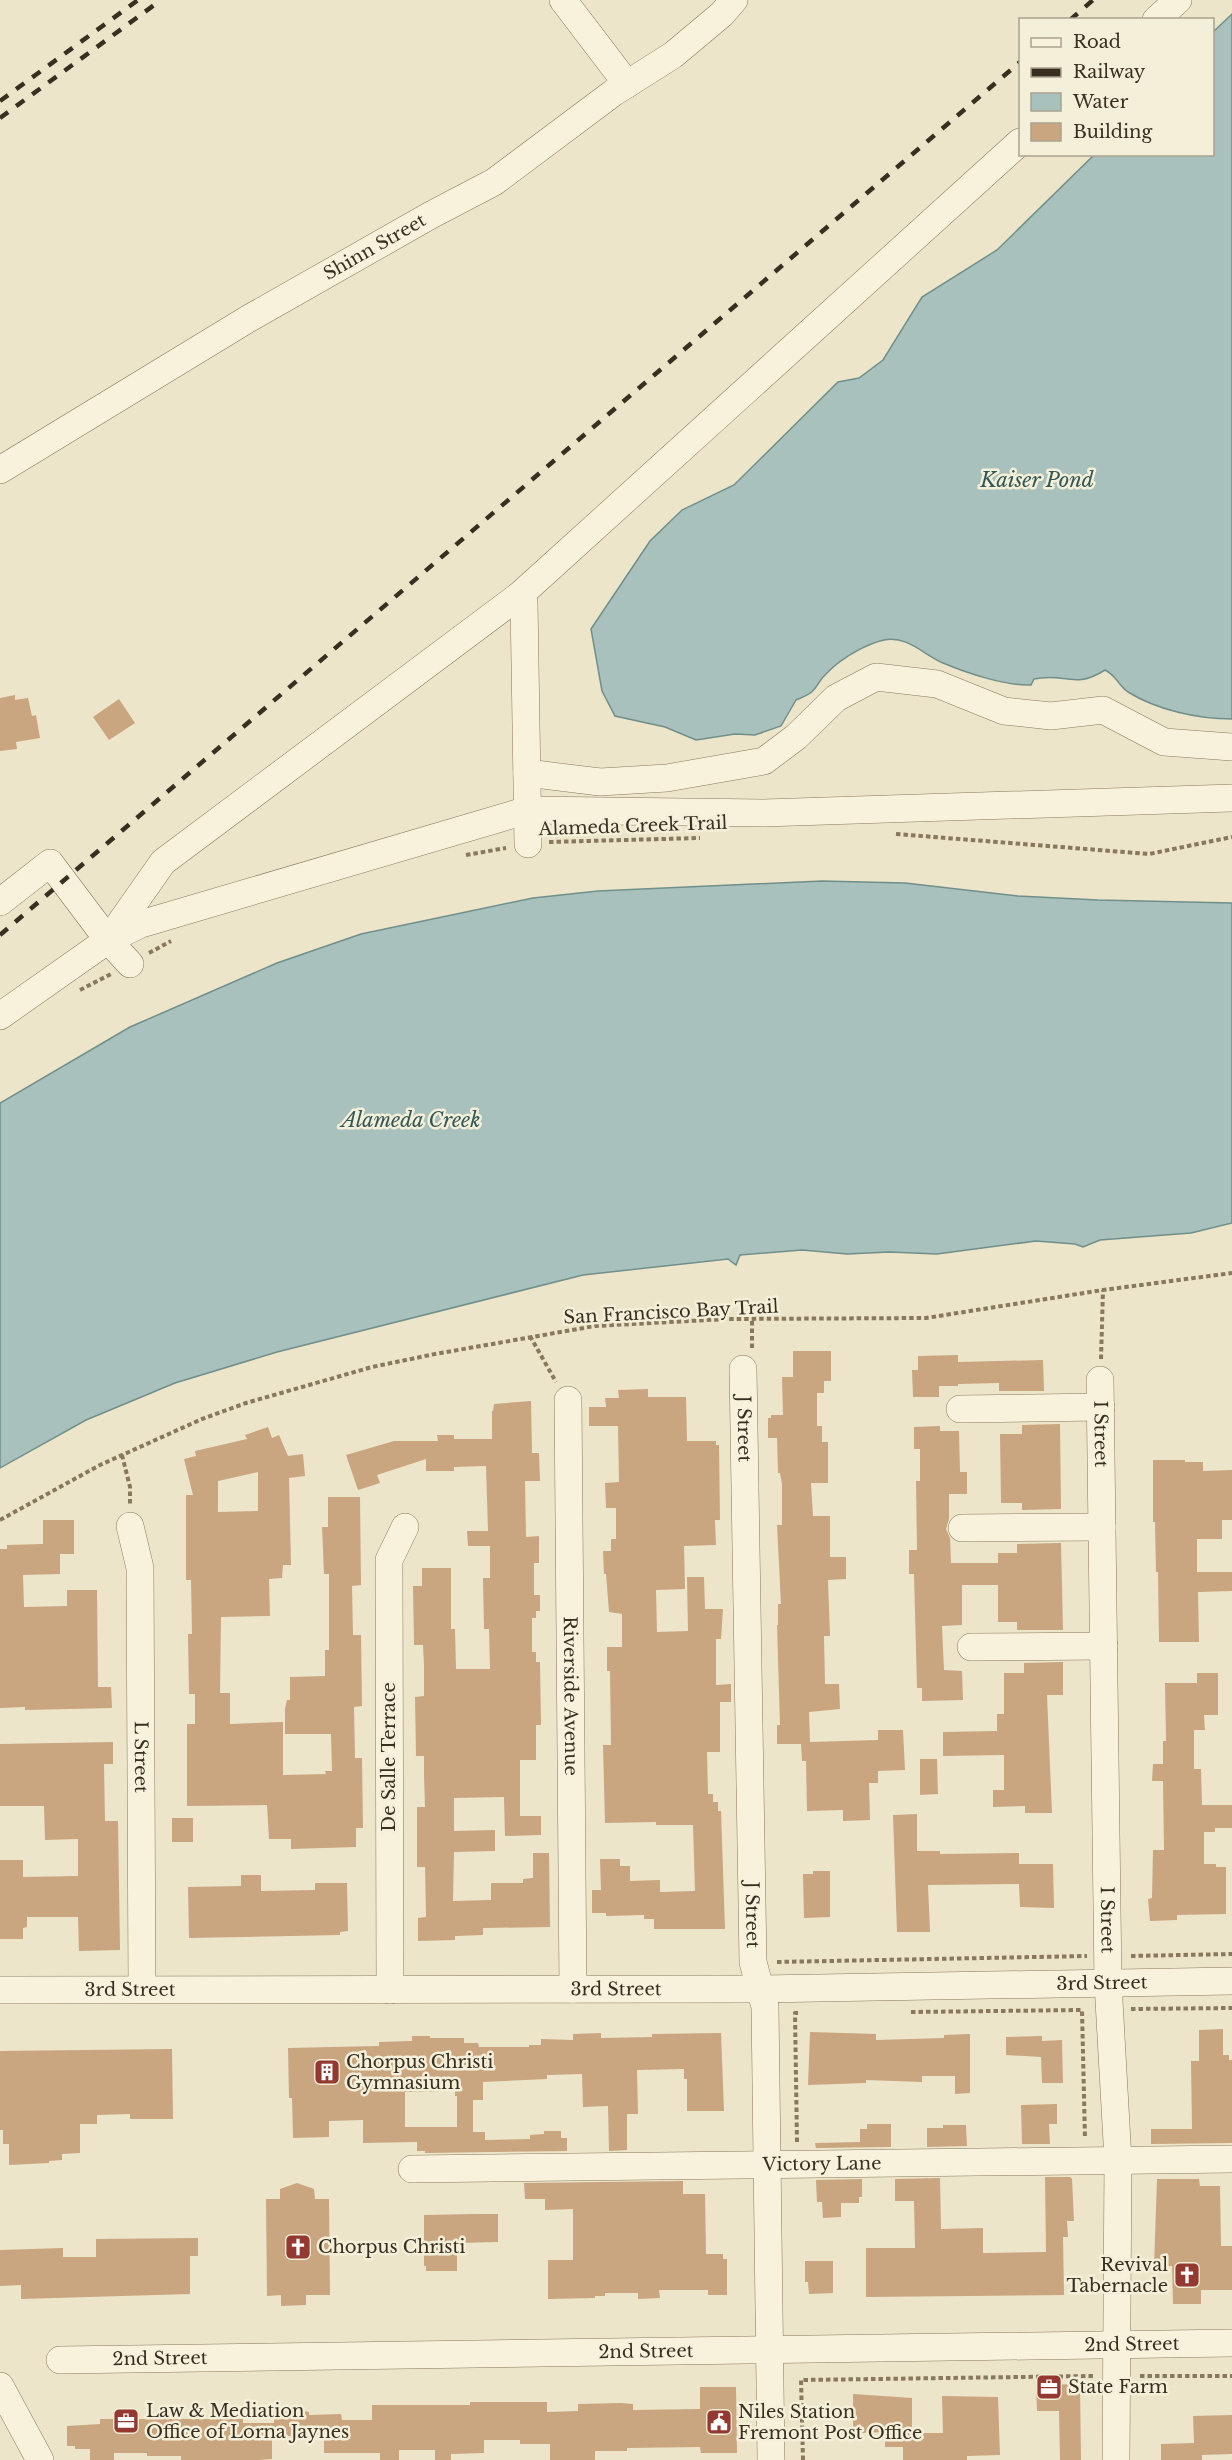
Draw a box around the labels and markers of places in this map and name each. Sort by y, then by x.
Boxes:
place label: Chorpus Christi Gymnasium [346,2051,493,2094]
building icon: Chorpus Christi Gymnasium [312,2057,342,2087]
church icon: Chorpus Christi [283,2232,313,2262]
place label: Chorpus Christi [318,2236,465,2258]
place label: Revival Tabernacle [1067,2254,1168,2297]
church icon: Revival Tabernacle [1172,2260,1202,2290]
office icon: State Farm [1034,2372,1064,2402]
place label: State Farm [1068,2376,1168,2398]
place label: Law & Mediation Office of Lorna Jaynes [146,2400,349,2443]
place label: Niles Station Fremont Post Office [738,2401,922,2444]
office icon: Law & Mediation Office of Lorna Jaynes [111,2406,141,2436]
public building icon: Niles Station Fremont Post Office [704,2407,734,2437]

